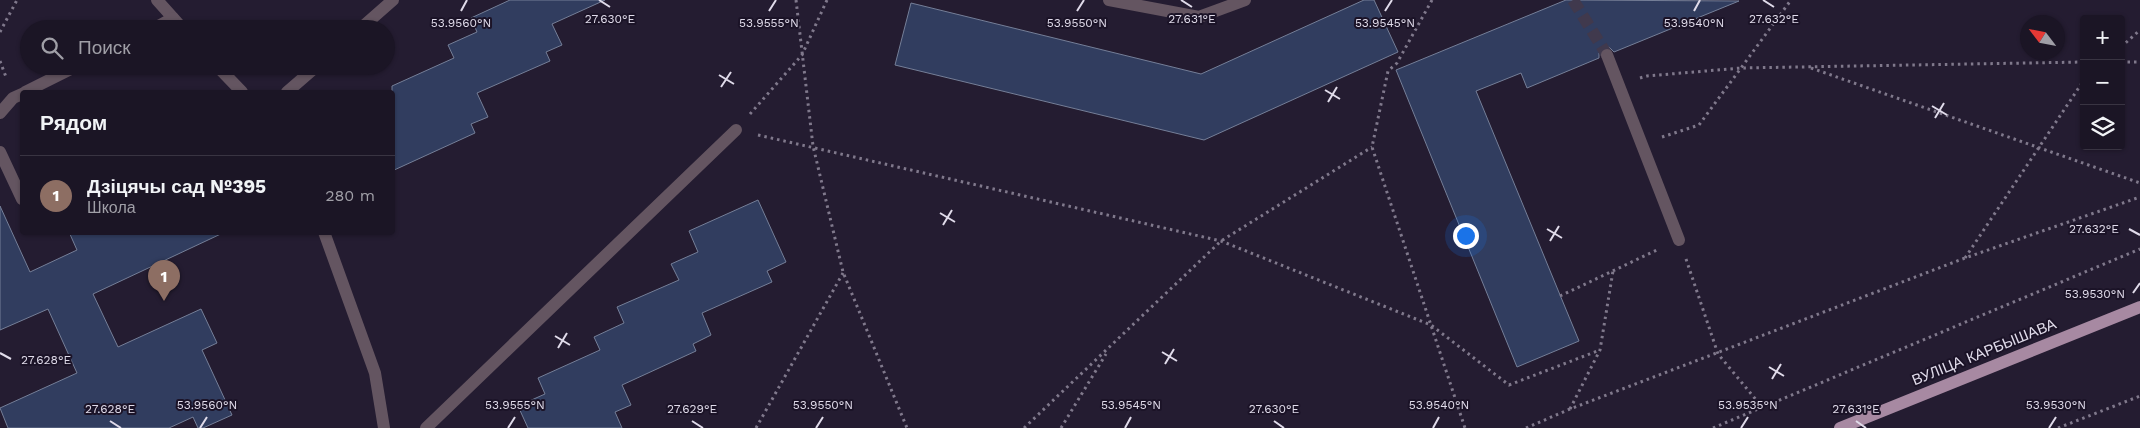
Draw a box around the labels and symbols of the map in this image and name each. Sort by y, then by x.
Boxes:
text: 27.630°E [585,12,635,26]
text: 27.631°E [1168,12,1216,26]
text: 27.632°E [1749,12,1799,26]
north arrow [2020,15,2065,60]
text: 53.9560°N [431,16,491,30]
text: 53.9555°N [739,16,799,30]
text: 53.9550°N [1047,16,1107,30]
text: 53.9545°N [1355,16,1415,30]
text: 53.9540°N [1664,16,1724,30]
text: 27.632°E [2069,222,2119,236]
your location [1453,223,1479,249]
pin: 1 [148,260,180,301]
text: 53.9530°N [2065,287,2125,301]
street label: ВУЛІЦА КАРБЫШАВА [1909,315,2059,389]
text: 27.628°E [21,353,71,367]
text: 53.9560°N [177,398,237,412]
text: 53.9555°N [485,398,545,412]
text: 53.9550°N [793,398,853,412]
text: 53.9545°N [1101,398,1161,412]
text: 53.9540°N [1409,398,1469,412]
text: 53.9535°N [1718,398,1778,412]
text: 53.9530°N [2026,398,2086,412]
text: 27.628°E [85,402,135,416]
text: 27.629°E [667,402,717,416]
text: 27.630°E [1249,402,1299,416]
text: 27.631°E [1832,402,1880,416]

